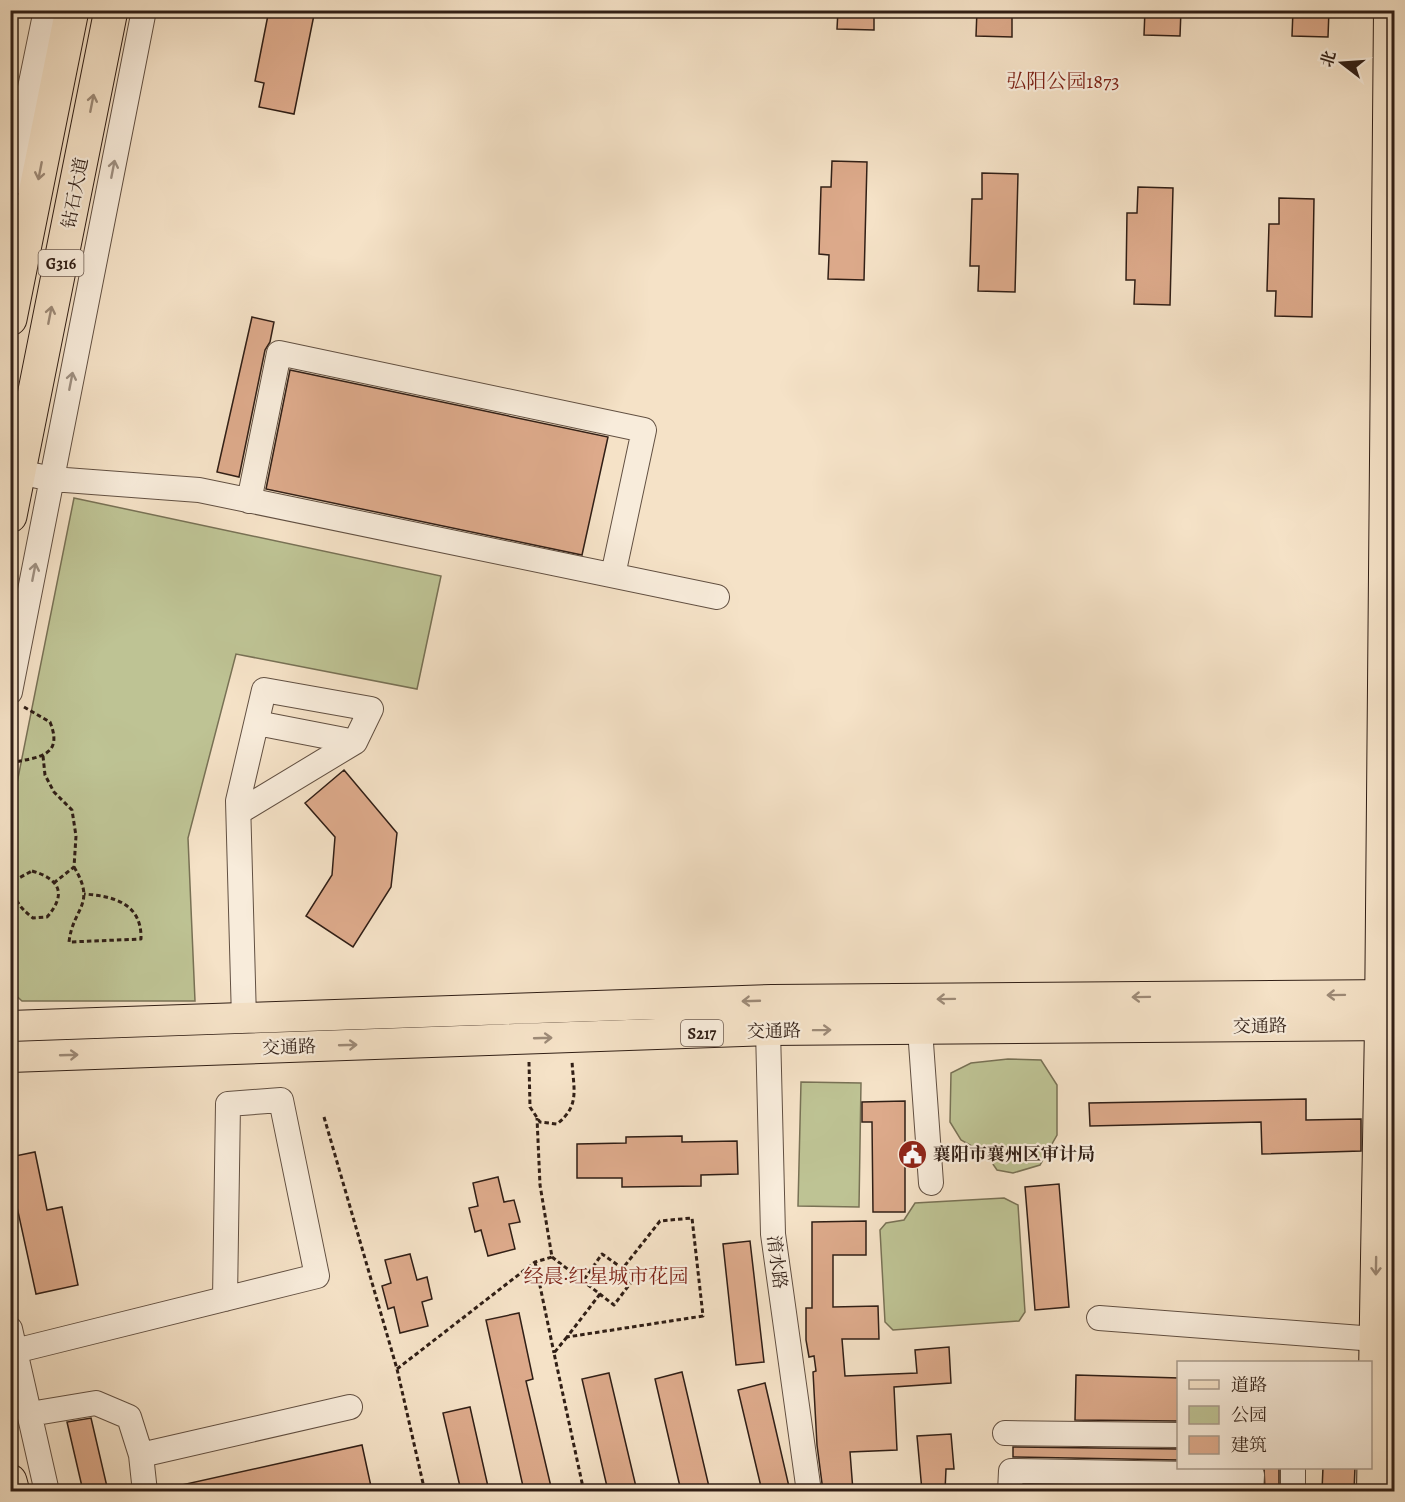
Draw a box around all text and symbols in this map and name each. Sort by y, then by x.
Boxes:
north arrow [1312,33,1372,93]
text: 北 [1316,48,1341,70]
district label: 弘阳公园1873 [1006,68,1120,95]
one-way arrow [87,94,98,113]
street label: 钻石大道 [56,155,94,231]
one-way arrow [108,160,119,179]
one-way arrow [34,161,45,180]
road number: G316 [38,250,84,276]
one-way arrow [45,305,56,325]
one-way arrow [66,372,77,391]
one-way arrow [29,563,40,583]
one-way arrow [1327,989,1347,1001]
one-way arrow [1132,991,1152,1003]
one-way arrow [937,993,957,1005]
one-way arrow [742,995,762,1007]
street label: 交通路 [1233,1014,1287,1038]
street label: 交通路 [747,1019,801,1043]
road number: S217 [681,1020,723,1046]
one-way arrow [811,1024,831,1036]
one-way arrow [532,1033,552,1044]
street label: 交通路 [262,1034,316,1060]
one-way arrow [337,1040,357,1051]
one-way arrow [58,1050,78,1061]
public building icon: 襄阳市襄州区审计局 [896,1138,928,1170]
place label: 襄阳市襄州区审计局 [933,1142,1095,1166]
street label: 淯水路 [762,1234,792,1290]
one-way arrow [1370,1255,1382,1275]
district label: 经晨·红星城市花园 [524,1263,688,1290]
legend [1177,1361,1372,1469]
text: 道路 [1231,1373,1267,1397]
text: 公园 [1231,1403,1267,1427]
text: 建筑 [1231,1433,1267,1457]

